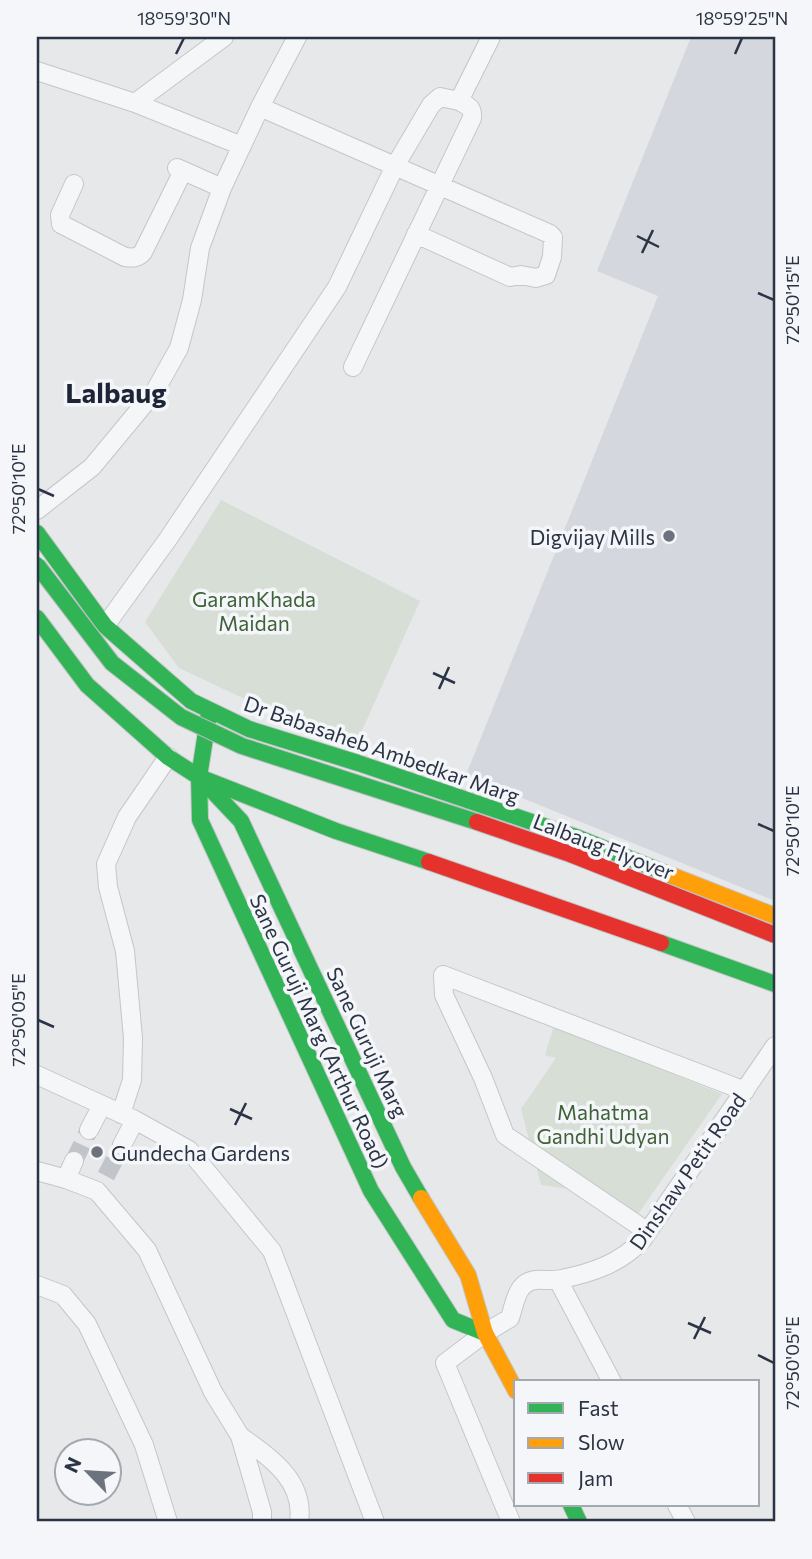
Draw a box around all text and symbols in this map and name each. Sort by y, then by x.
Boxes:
text: 18°59'30"N [137,7,231,29]
text: 18°59'25"N [696,7,788,29]
text: 72°50'15"E [781,255,803,345]
district label: Lalbaug [65,375,167,409]
text: 72°50'10"E [7,444,29,534]
place label: Digvijay Mills [530,524,655,549]
marker: Digvijay Mills [661,528,677,544]
park label: GaramKhada Maidan [192,586,316,635]
street label: Dr Babasaheb Ambedkar Marg [241,690,523,808]
text: 72°50'10"E [781,786,803,876]
street label: Lalbaug Flyover [530,808,678,884]
street label: Sane Guruji Marg (Arthur Road) [245,890,395,1172]
street label: Sane Guruji Marg [322,963,414,1121]
text: 72°50'05"E [7,973,29,1067]
street label: Dinshaw Petit Road [624,1088,750,1254]
park label: Mahatma Gandhi Udyan [536,1099,670,1148]
place label: Gundecha Gardens [111,1140,290,1165]
marker: Gundecha Gardens [89,1144,105,1160]
text: 72°50'05"E [781,1316,803,1410]
legend [514,1380,760,1506]
text: Fast [578,1395,619,1420]
text: Slow [578,1429,625,1454]
north arrow [52,1436,122,1506]
text: N [59,1453,86,1476]
text: Jam [578,1465,613,1490]

